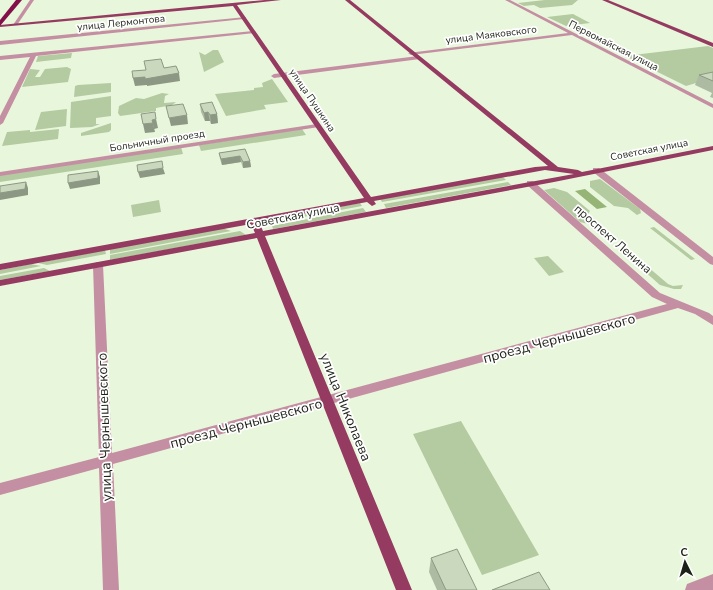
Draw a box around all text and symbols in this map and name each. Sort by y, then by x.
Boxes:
street label: улица Лермонтова [76,11,166,35]
street label: Первомайская улица [566,17,661,75]
street label: улица Маяковского [445,22,538,48]
street label: улица Пушкина [286,66,339,135]
street label: Больничный проезд [109,127,206,155]
street label: Советская улица [609,136,689,164]
street label: Советская улица [245,199,341,233]
street label: проспект Ленина [571,201,655,277]
street label: проезд Чернышевского [481,309,638,368]
street label: улица Николаева [315,350,376,464]
street label: улица Чернышевского [92,352,117,502]
street label: проезд Чернышевского [168,394,325,453]
north arrow [665,542,705,582]
text: С [680,545,689,560]

